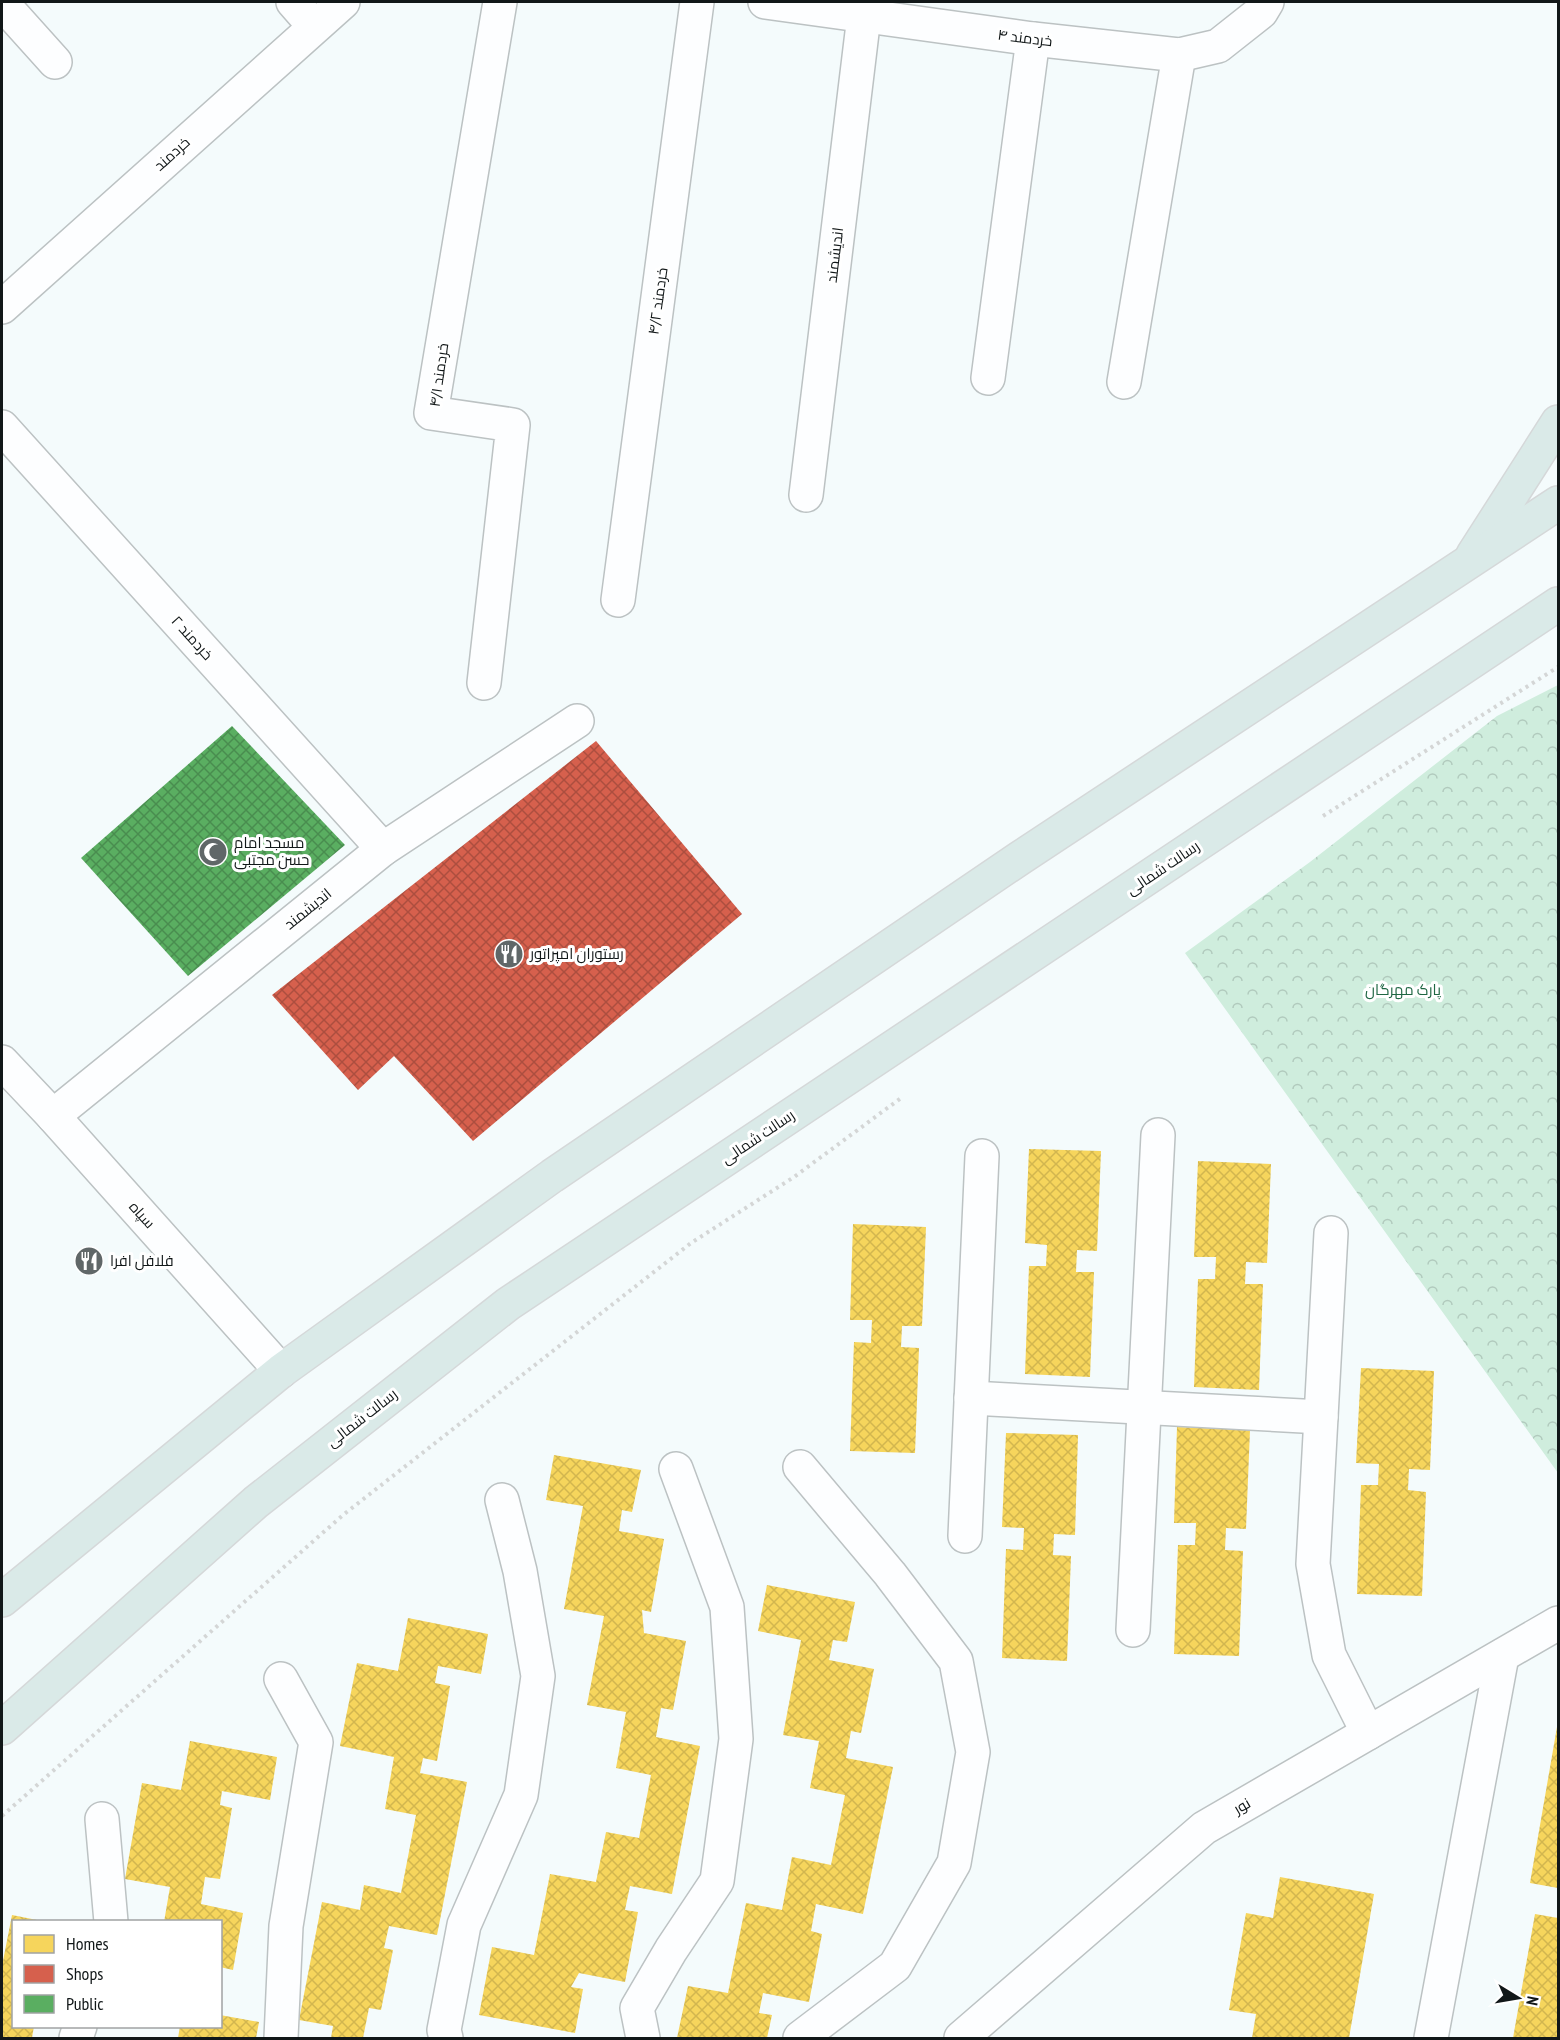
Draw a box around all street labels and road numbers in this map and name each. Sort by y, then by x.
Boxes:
street label: خردمند ۴ [996,25,1054,50]
street label: خردمند [150,132,194,175]
street label: اندیشمند [822,226,847,284]
street label: خردمند ۴/۲ [643,266,672,336]
street label: خردمند ۴/۱ [425,342,452,408]
street label: خردمند ۲ [168,612,217,664]
street label: رسالت شمالی [1122,836,1204,900]
street label: اندیشمند [280,884,335,933]
street label: رسالت شمالی [717,1105,799,1169]
street label: سپاه [125,1197,159,1233]
street label: رسالت شمالی [322,1384,402,1452]
street label: نور [1229,1793,1254,1818]

